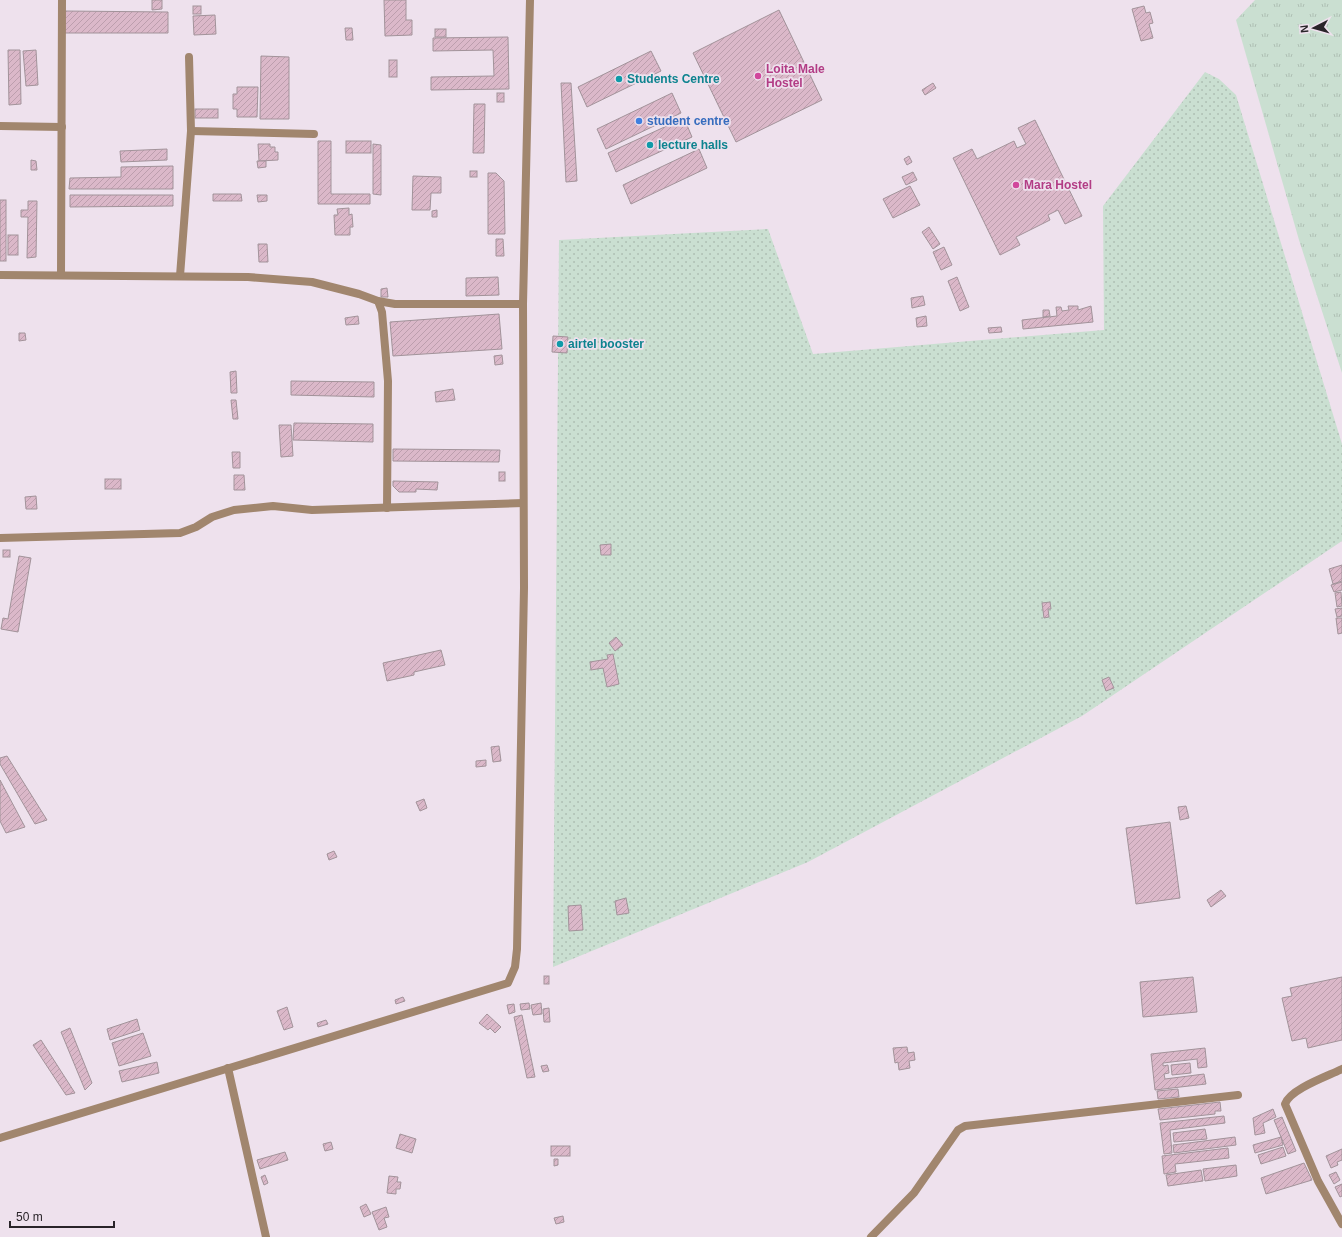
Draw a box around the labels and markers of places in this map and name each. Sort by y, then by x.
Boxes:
place label: Loita Male Hostel [766,62,825,90]
marker: Loita Male Hostel [753,71,763,81]
place label: Students Centre [627,72,720,86]
marker: Students Centre [614,74,624,84]
place label: student centre [647,114,730,128]
marker: student centre [634,116,644,126]
place label: lecture halls [658,138,728,152]
marker: lecture halls [645,140,655,150]
place label: Mara Hostel [1024,178,1092,192]
marker: Mara Hostel [1011,180,1021,190]
place label: airtel booster [568,337,644,351]
marker: airtel booster [555,339,565,349]

